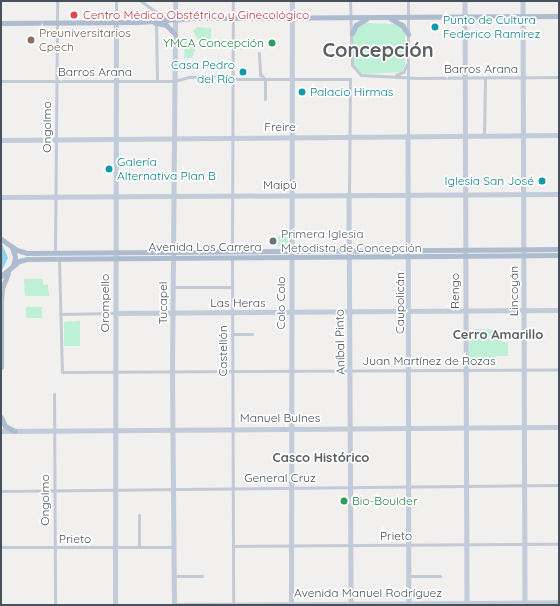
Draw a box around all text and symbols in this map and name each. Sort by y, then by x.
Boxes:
place label: Centro Médico Obstétrico y Ginecológico [83,8,309,22]
marker: Centro Médico Obstétrico y Ginecológico [68,9,80,21]
place label: Punto de Cultura Federico Ramírez [443,13,540,41]
marker: Punto de Cultura Federico Ramírez [430,22,440,32]
place label: Preuniversitarios Cpech [39,26,131,54]
marker: Preuniversitarios Cpech [26,35,36,45]
place label: YMCA Concepción [163,36,264,50]
district label: Concepción [322,37,434,61]
marker: YMCA Concepción [267,38,277,48]
place label: Casa Pedro del Río [171,58,235,86]
street label: Barros Arana [444,62,518,76]
street label: Barros Arana [58,65,132,79]
marker: Casa Pedro del Río [238,67,248,77]
place label: Palacio Hirmas [310,85,393,99]
marker: Palacio Hirmas [297,87,307,97]
street label: Ongolmo [40,101,54,153]
street label: Freire [264,120,296,134]
place label: Galería Alternativa Plan B [117,155,216,183]
marker: Galería Alternativa Plan B [104,164,114,174]
place label: Iglesia San José [445,174,534,188]
marker: Iglesia San José [537,176,547,186]
street label: Maipú [263,178,297,192]
place label: Primera Iglesia Metodista de Concepción [281,227,422,255]
marker: Primera Iglesia Metodista de Concepción [268,236,278,246]
street label: Avenida Los Carrera [149,240,261,254]
street label: Lincoyán [507,266,521,316]
street label: Caupolicán [393,272,407,334]
street label: Rengo [448,273,462,309]
street label: Orompello [98,274,112,332]
street label: Colo Colo [274,276,288,330]
street label: Tucapel [156,282,170,324]
street label: Las Heras [210,296,266,310]
street label: Aníbal Pinto [332,309,348,375]
street label: Castellón [216,325,230,377]
district label: Cerro Amarillo [453,326,543,342]
street label: Juan Martínez de Rozas [362,354,496,368]
street label: Manuel Bulnes [240,411,320,425]
district label: Casco Histórico [273,449,369,465]
street label: General Cruz [244,471,316,485]
street label: Ongolmo [38,474,52,526]
place label: Bio-Boulder [352,494,417,508]
marker: Bio-Boulder [339,496,349,506]
street label: Prieto [380,529,412,543]
street label: Prieto [59,532,91,546]
street label: Avenida Manuel Rodríguez [294,586,442,600]

